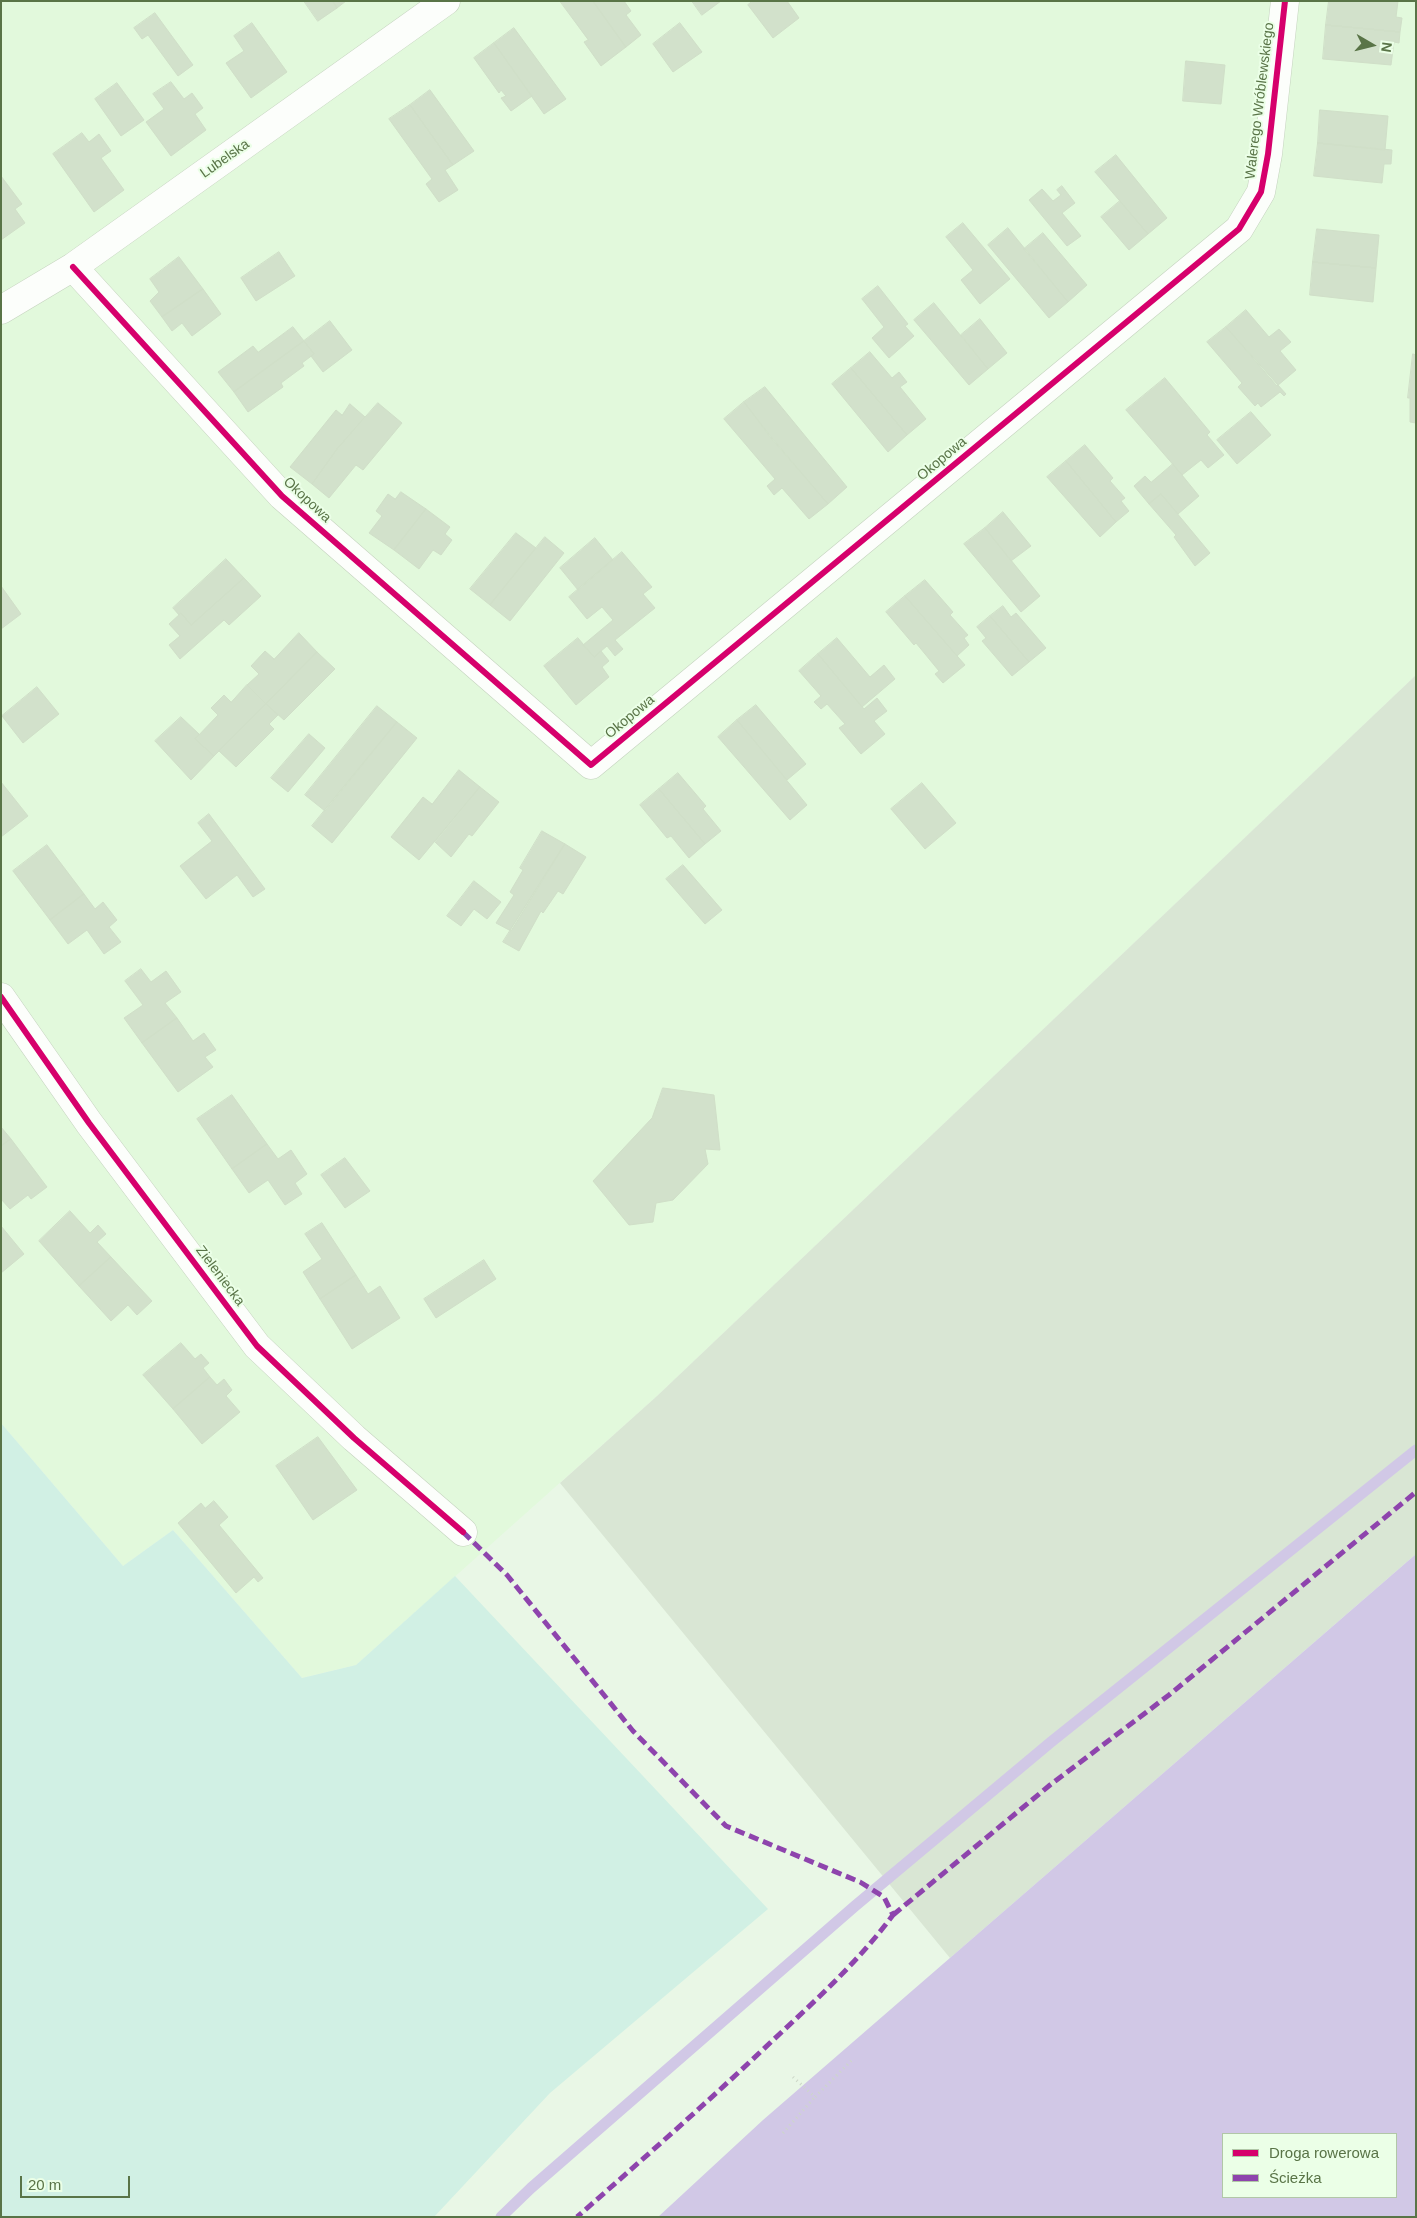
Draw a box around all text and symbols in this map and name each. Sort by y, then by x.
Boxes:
north arrow [1347,20,1397,70]
street label: Walerego Wróblewskiego [1242,22,1278,180]
text: N [1378,41,1395,53]
street label: Lubelska [197,136,253,182]
street label: Okopowa [914,434,970,484]
street label: Okopowa [280,474,334,526]
street label: Okopowa [602,692,658,742]
street label: Zieleniecka [192,1243,248,1309]
legend [1222,2133,1397,2198]
text: Droga rowerowa [1269,2144,1379,2161]
scale bar [22,2166,132,2198]
text: Ścieżka [1269,2169,1322,2186]
text: 20 m [28,2176,61,2193]

